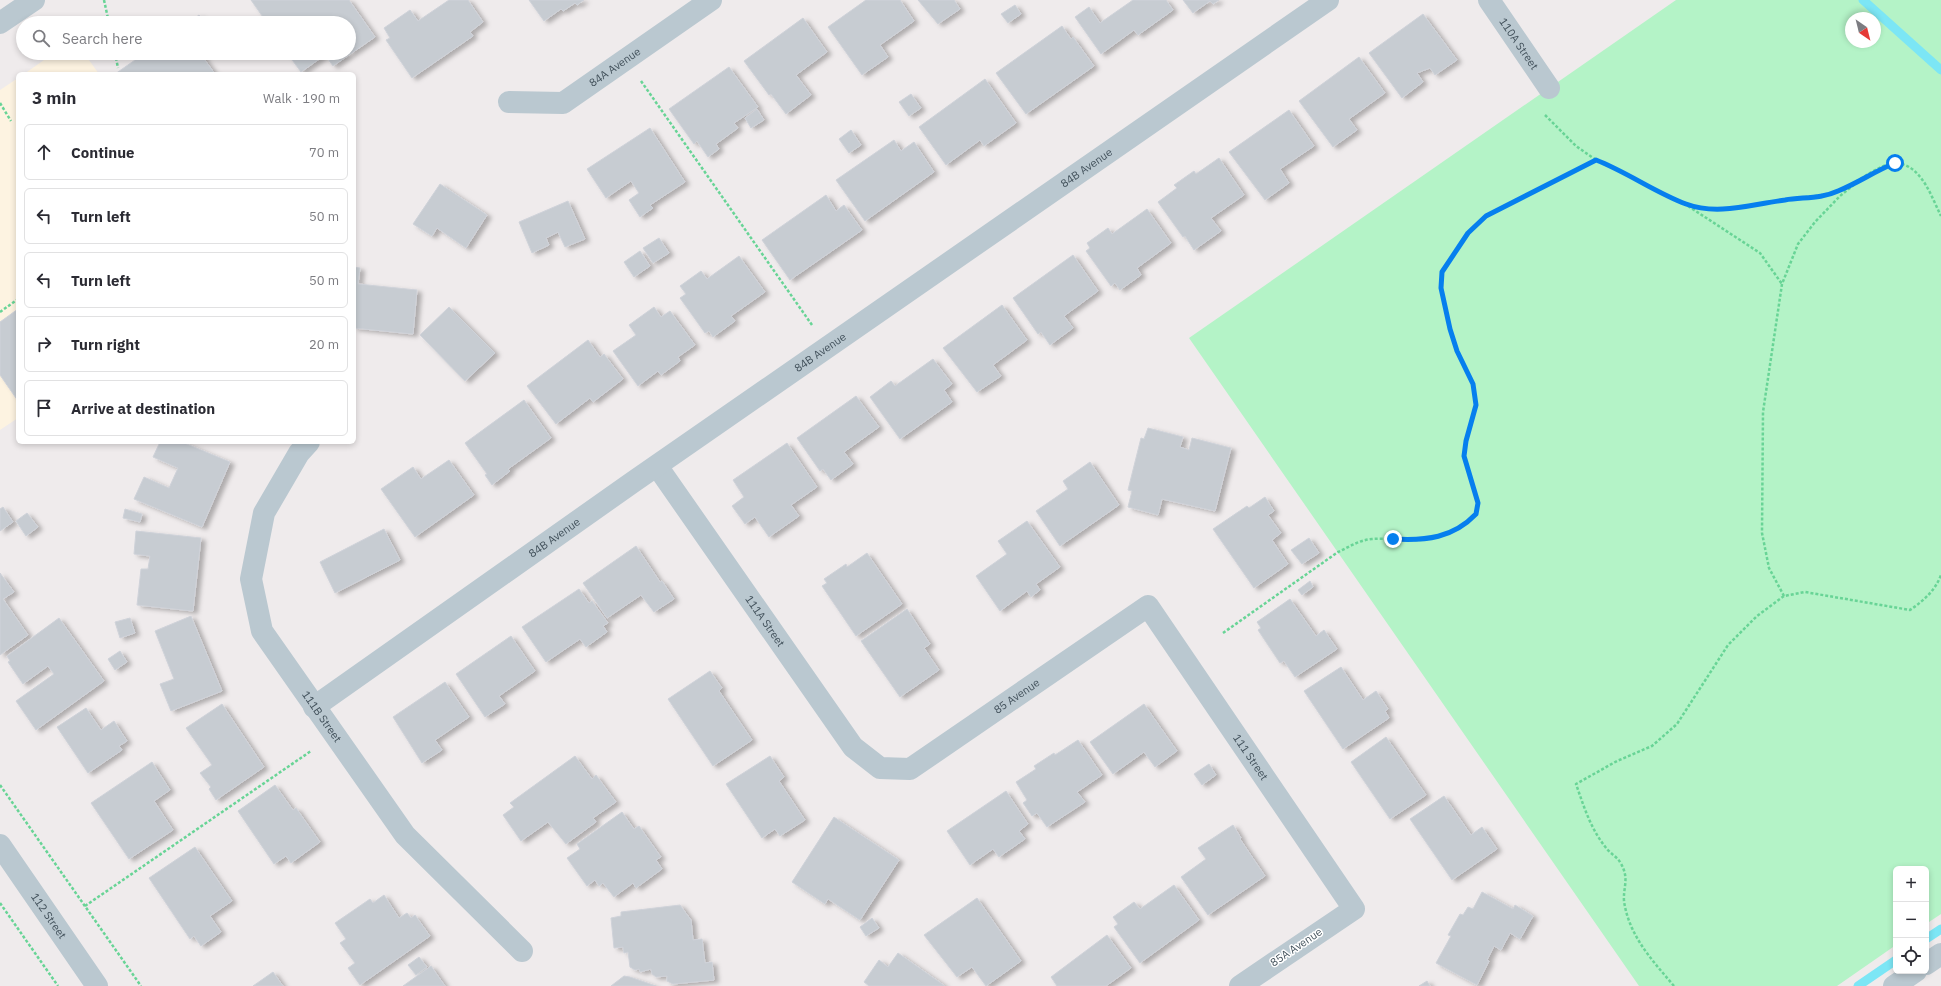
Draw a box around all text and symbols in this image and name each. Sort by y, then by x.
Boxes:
north arrow [1845,12,1881,48]
street label: 110A Street [1496,15,1542,73]
search box [16,16,356,60]
icon: search [30,27,52,49]
text: Search here [62,29,142,48]
street label: 84A Avenue [586,44,643,90]
text: 3 min [32,87,76,109]
text: Walk · 190 m [263,90,340,107]
icon: ahead [33,141,55,163]
text: Continue [71,143,135,162]
text: 70 m [309,144,339,161]
street label: 84B Avenue [1058,145,1115,190]
route start [1886,154,1904,172]
icon: left [33,205,55,227]
text: Turn left [71,207,131,226]
text: 50 m [309,208,339,225]
icon: left [33,269,55,291]
text: Turn left [71,271,131,290]
text: 50 m [309,272,339,289]
street label: 84B Avenue [792,329,849,375]
icon: right [33,333,55,355]
text: Turn right [71,335,140,354]
text: 20 m [309,336,339,353]
icon: arrive [33,397,55,419]
text: Arrive at destination [71,399,215,418]
street label: 84B Avenue [526,515,583,560]
route end [1384,530,1402,548]
street label: 111A Street [742,593,788,650]
street label: 85 Avenue [991,675,1042,717]
street label: 111B Street [299,688,345,745]
street label: 111 Street [1230,731,1271,783]
map controls [1893,866,1929,974]
button: + [1893,866,1929,902]
street label: 112 Street [28,890,70,942]
button: − [1893,902,1929,938]
street label: 85A Avenue [1267,925,1325,969]
button: locate [1893,938,1929,974]

